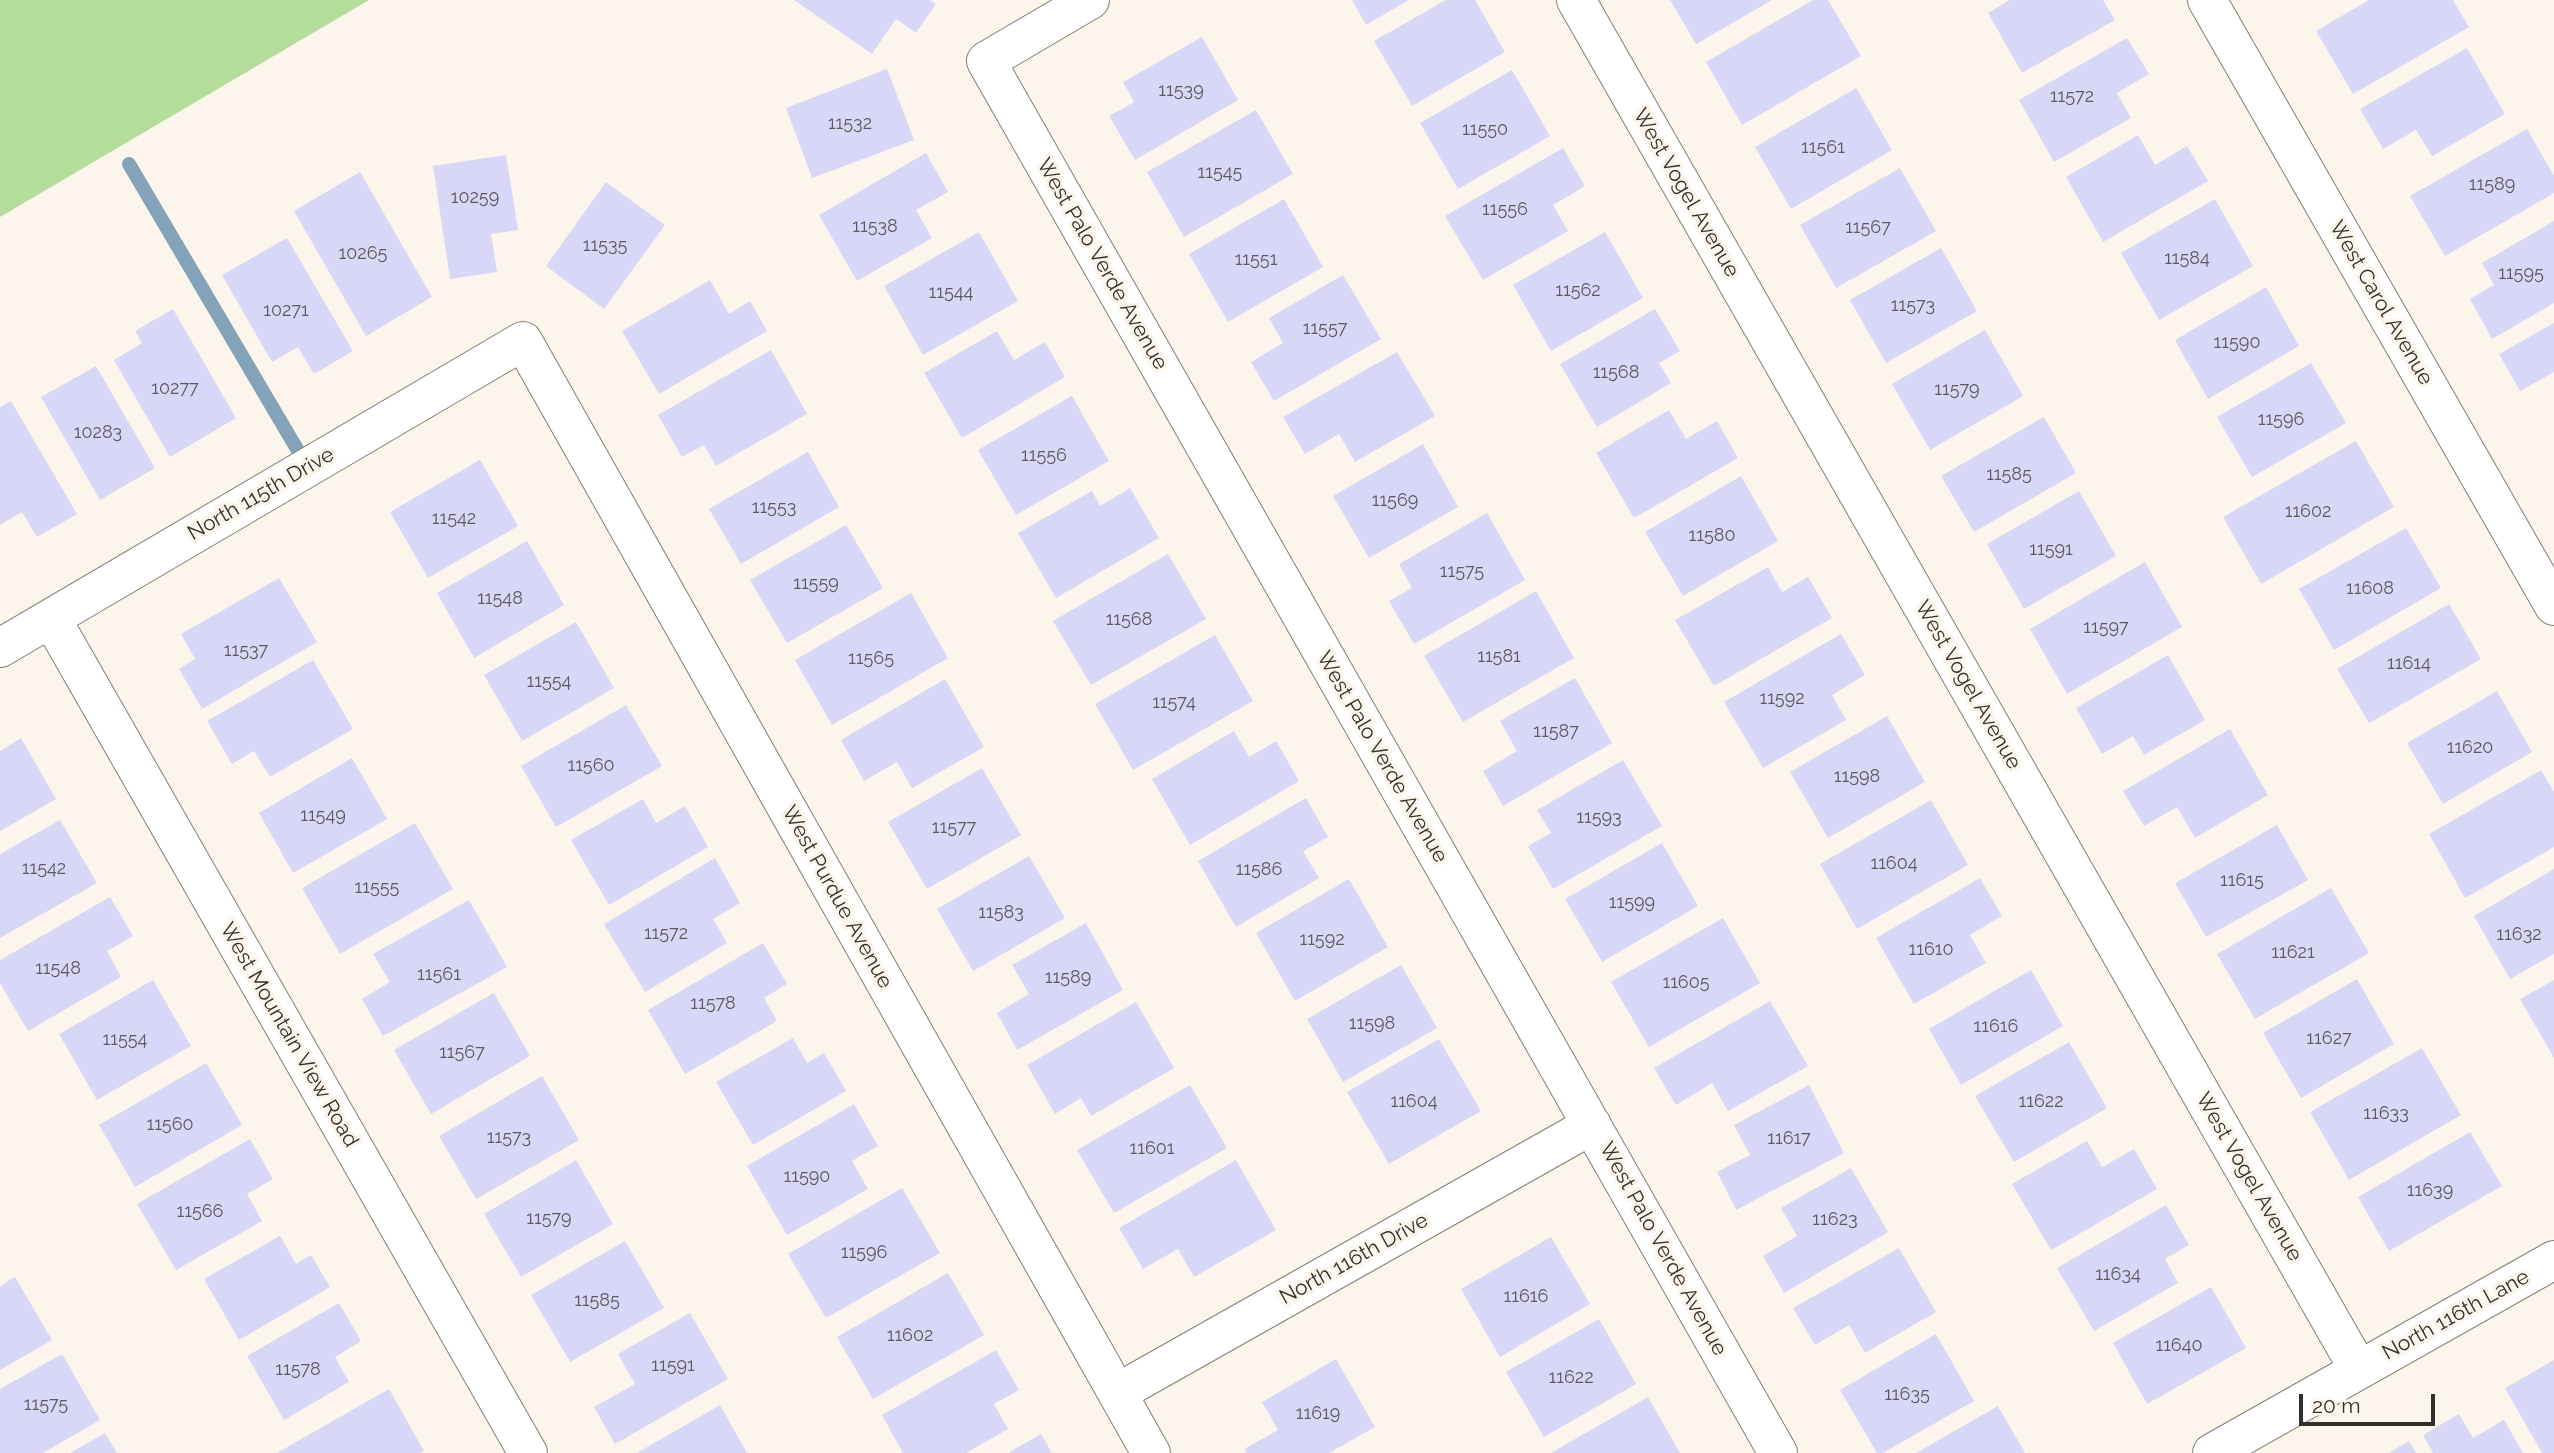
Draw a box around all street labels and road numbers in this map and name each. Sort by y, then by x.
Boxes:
street label: West Vogel Avenue [1627,104,1745,282]
street label: West Palo Verde Avenue [1031,154,1173,374]
street label: West Carol Avenue [2324,216,2438,390]
street label: North 115th Drive [183,442,339,546]
street label: West Vogel Avenue [1909,596,2027,774]
street label: West Palo Verde Avenue [1311,647,1453,867]
street label: West Purdue Avenue [776,801,898,993]
street label: West Mountain View Road [214,918,364,1152]
street label: West Vogel Avenue [2190,1088,2308,1266]
street label: West Palo Verde Avenue [1594,1138,1732,1360]
street label: North 116th Drive [1275,1208,1433,1310]
street label: North 116th Lane [2378,1264,2534,1366]

